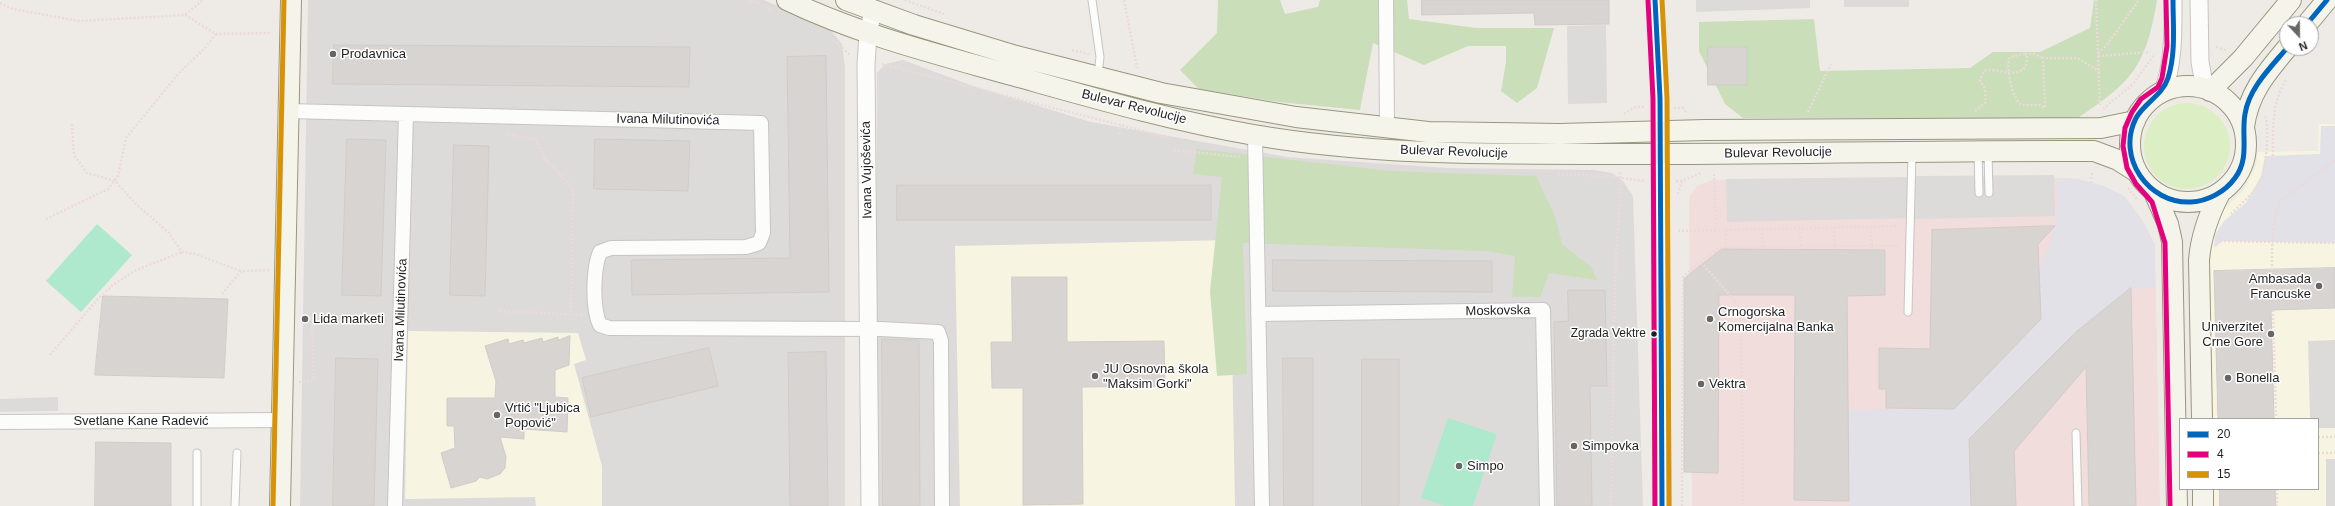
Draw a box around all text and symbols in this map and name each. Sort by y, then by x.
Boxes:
north arrow [2279,16,2319,56]
text: N [2297,39,2309,53]
place label: Prodavnica [341,46,406,62]
marker: Prodavnica [328,49,338,59]
street label: Bulevar Revolucije [1080,86,1188,128]
street label: Ivana Milutinovića [616,111,720,129]
street label: Ivana Vujoševića [858,121,876,219]
street label: Bulevar Revolucije [1400,142,1508,162]
street label: Bulevar Revolucije [1724,144,1832,162]
street label: Ivana Milutinovića [391,258,411,362]
place label: Ambasada Francuske [2249,271,2311,302]
marker: Ambasada Francuske [2314,281,2324,291]
street label: Moskovska [1465,303,1531,319]
place label: Crnogorska Komercijalna Banka [1718,304,1834,335]
place label: Lida marketi [313,311,384,327]
marker: Lida marketi [300,314,310,324]
marker: Crnogorska Komercijalna Banka [1705,314,1715,324]
place label: Univerzitet Crne Gore [2202,319,2263,350]
place label: Zgrada Vektre [1571,327,1646,341]
marker: Zgrada Vektre [1649,329,1659,339]
marker: Univerzitet Crne Gore [2266,329,2276,339]
place label: JU Osnovna škola "Maksim Gorki" [1103,361,1208,392]
place label: Bonella [2236,370,2279,386]
marker: JU Osnovna škola "Maksim Gorki" [1090,371,1100,381]
marker: Bonella [2223,373,2233,383]
place label: Vektra [1709,376,1746,392]
marker: Vektra [1696,379,1706,389]
place label: Vrtić "Ljubica Popović" [505,400,580,431]
marker: Vrtić "Ljubica Popović" [492,410,502,420]
street label: Svetlane Kane Radević [73,413,209,429]
legend [2179,418,2319,490]
text: 20 [2217,427,2230,441]
place label: Simpovka [1582,438,1639,454]
marker: Simpovka [1569,441,1579,451]
text: 4 [2217,447,2224,461]
place label: Simpo [1467,458,1504,474]
marker: Simpo [1454,461,1464,471]
text: 15 [2217,467,2230,481]

